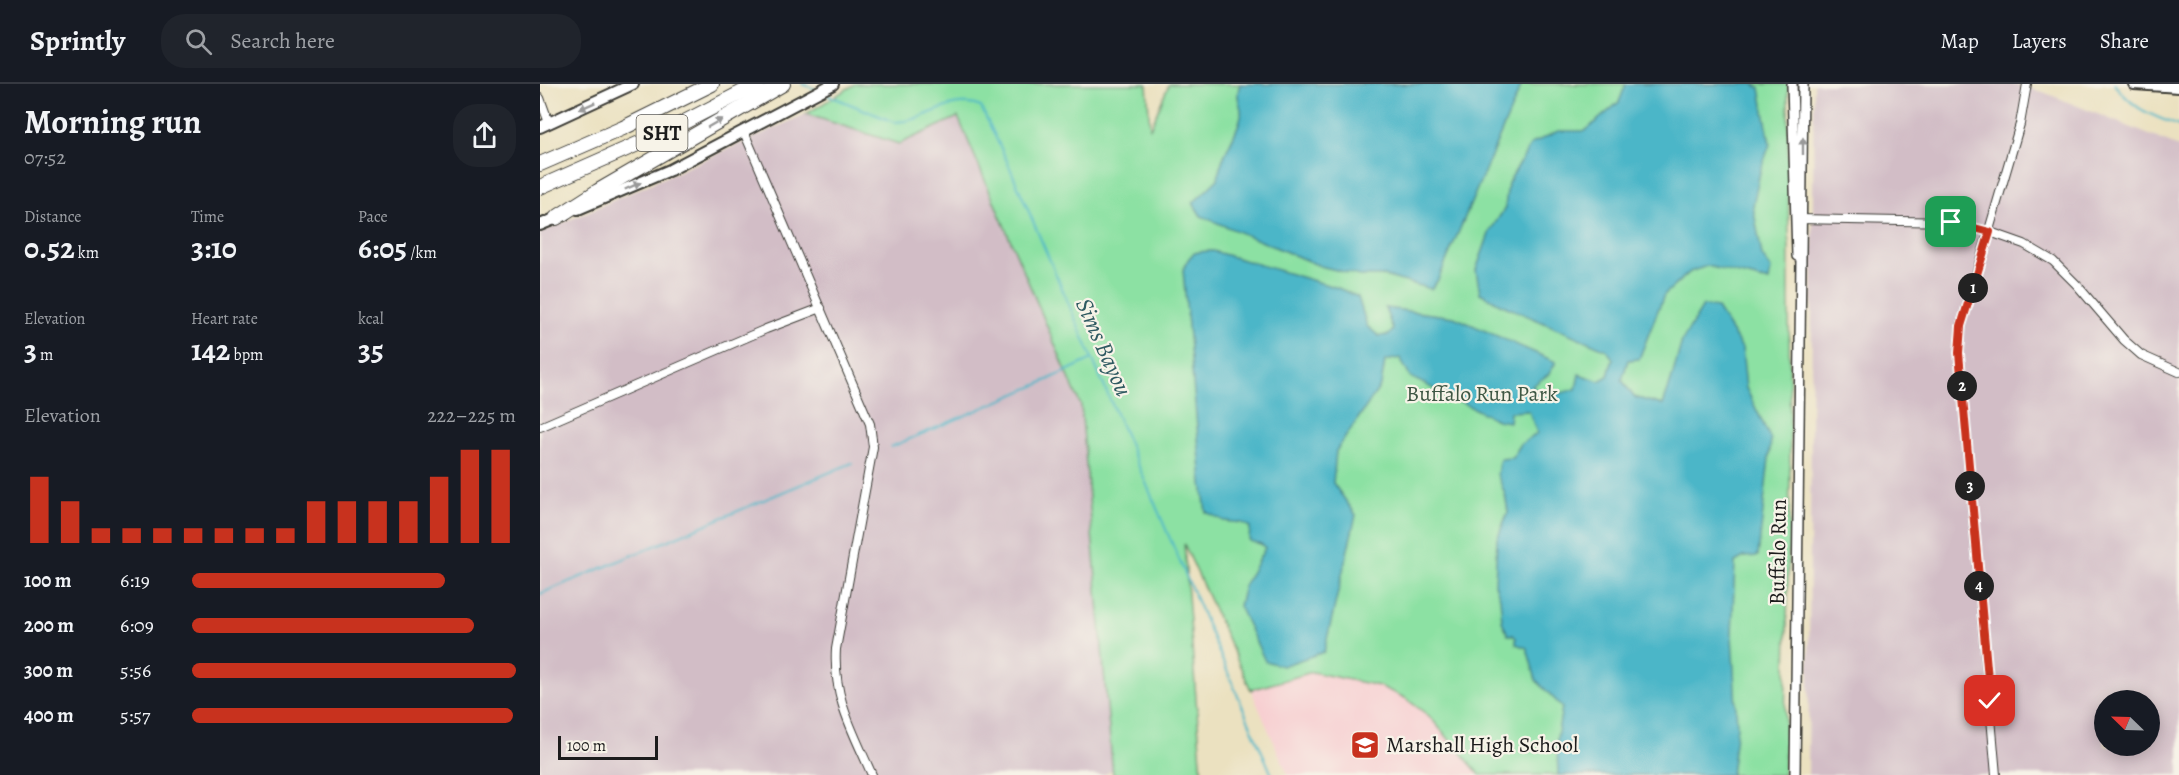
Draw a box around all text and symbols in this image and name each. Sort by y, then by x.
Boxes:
search box [161,14,581,68]
text: Sprintly [30,22,125,60]
icon: search [182,25,215,58]
text: Search here [230,26,335,56]
text: Map [1940,27,1979,55]
text: Layers [2012,27,2067,55]
text: Share [2100,27,2149,55]
text: Morning run [24,99,201,144]
one-way arrow [578,102,596,112]
button: share [453,104,516,167]
road number: SHT [636,115,688,151]
one-way arrow [707,118,723,129]
one-way arrow [1798,136,1808,155]
text: 07:52 [24,144,66,171]
one-way arrow [624,181,642,191]
pin [1925,196,1976,247]
icon: arrive [1934,205,1967,238]
text: Distance [24,206,81,228]
text: Time [191,206,224,228]
text: Pace [358,206,388,228]
text: 0.52 [24,228,75,268]
text: 3:10 [191,228,237,268]
text: 6:05 [358,228,407,268]
text: km [75,242,99,264]
text: /km [407,242,437,264]
pin: 1 [1958,273,1988,303]
text: 1 [1970,277,1976,299]
water label: Sims Bayou [1068,293,1140,401]
text: Elevation [24,308,85,330]
text: Heart rate [191,308,258,330]
text: kcal [358,308,384,330]
text: 3 [24,330,37,370]
text: 142 [191,330,230,370]
text: 35 [358,330,384,370]
text: m [37,344,53,366]
text: bpm [230,344,263,366]
pin: 2 [1947,371,1977,401]
text: 2 [1958,375,1966,397]
park label: Buffalo Run Park [1406,379,1558,409]
text: Elevation [24,402,101,429]
text: 222–225 m [427,402,516,429]
pin: 3 [1955,471,1985,501]
text: 3 [1967,475,1973,497]
street label: Buffalo Run [1762,499,1794,605]
text: 100 m [24,567,72,594]
text: 6:19 [120,567,150,594]
pin: 4 [1964,571,1994,601]
text: 4 [1975,575,1983,597]
text: 200 m [24,612,74,639]
text: 6:09 [120,612,154,639]
text: 300 m [24,657,73,684]
text: 5:56 [120,657,151,684]
pin [1964,675,2015,726]
icon: check [1973,684,2006,717]
north arrow [2094,690,2160,756]
map controls [2094,690,2160,756]
text: 400 m [24,702,74,729]
text: 5:57 [120,702,150,729]
school or university icon: Marshall High School [1349,729,1381,761]
place label: Marshall High School [1386,730,1578,760]
scale bar [558,733,658,760]
text: 100 m [567,735,606,757]

